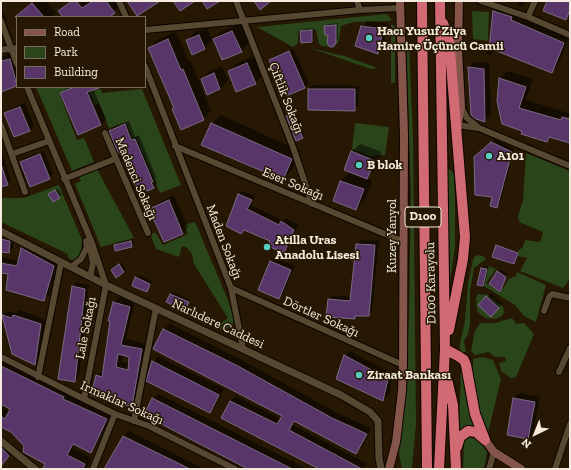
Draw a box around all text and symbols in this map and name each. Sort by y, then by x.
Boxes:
legend [16,16,146,88]
place label: Hacı Yusuf Ziya Hamire Üçüncü Camii [377,23,504,54]
text: Road [54,25,80,39]
marker: Hacı Yusuf Ziya Hamire Üçüncü Camii [364,33,374,43]
text: Park [54,45,78,59]
street label: Çiftlik Sokağı [265,60,307,136]
text: Building [54,65,98,79]
street label: Madenci Sokağı [112,135,160,223]
place label: A101 [497,148,524,164]
marker: A101 [484,151,494,161]
place label: B blok [367,157,402,173]
marker: B blok [354,160,364,170]
street label: Eser Sokağı [260,164,326,204]
street label: Kuzey Yanyol [384,199,400,273]
street label: Maden Sokağı [203,202,245,282]
road number: D100 [405,207,441,227]
place label: Atilla Uras Anadolu Lisesi [275,232,359,263]
marker: Atilla Uras Anadolu Lisesi [262,242,272,252]
street label: D100 Karayolu [422,242,440,324]
street label: Dörtler Sokağı [281,293,361,341]
street label: Lale Sokağı [72,295,100,361]
street label: Narlıdere Caddesi [169,296,267,352]
place label: Ziraat Bankası [367,367,451,383]
marker: Ziraat Bankası [354,370,364,380]
street label: Irmaklar Sokağı [78,378,166,428]
north arrow [515,414,555,454]
text: N [519,436,534,451]

